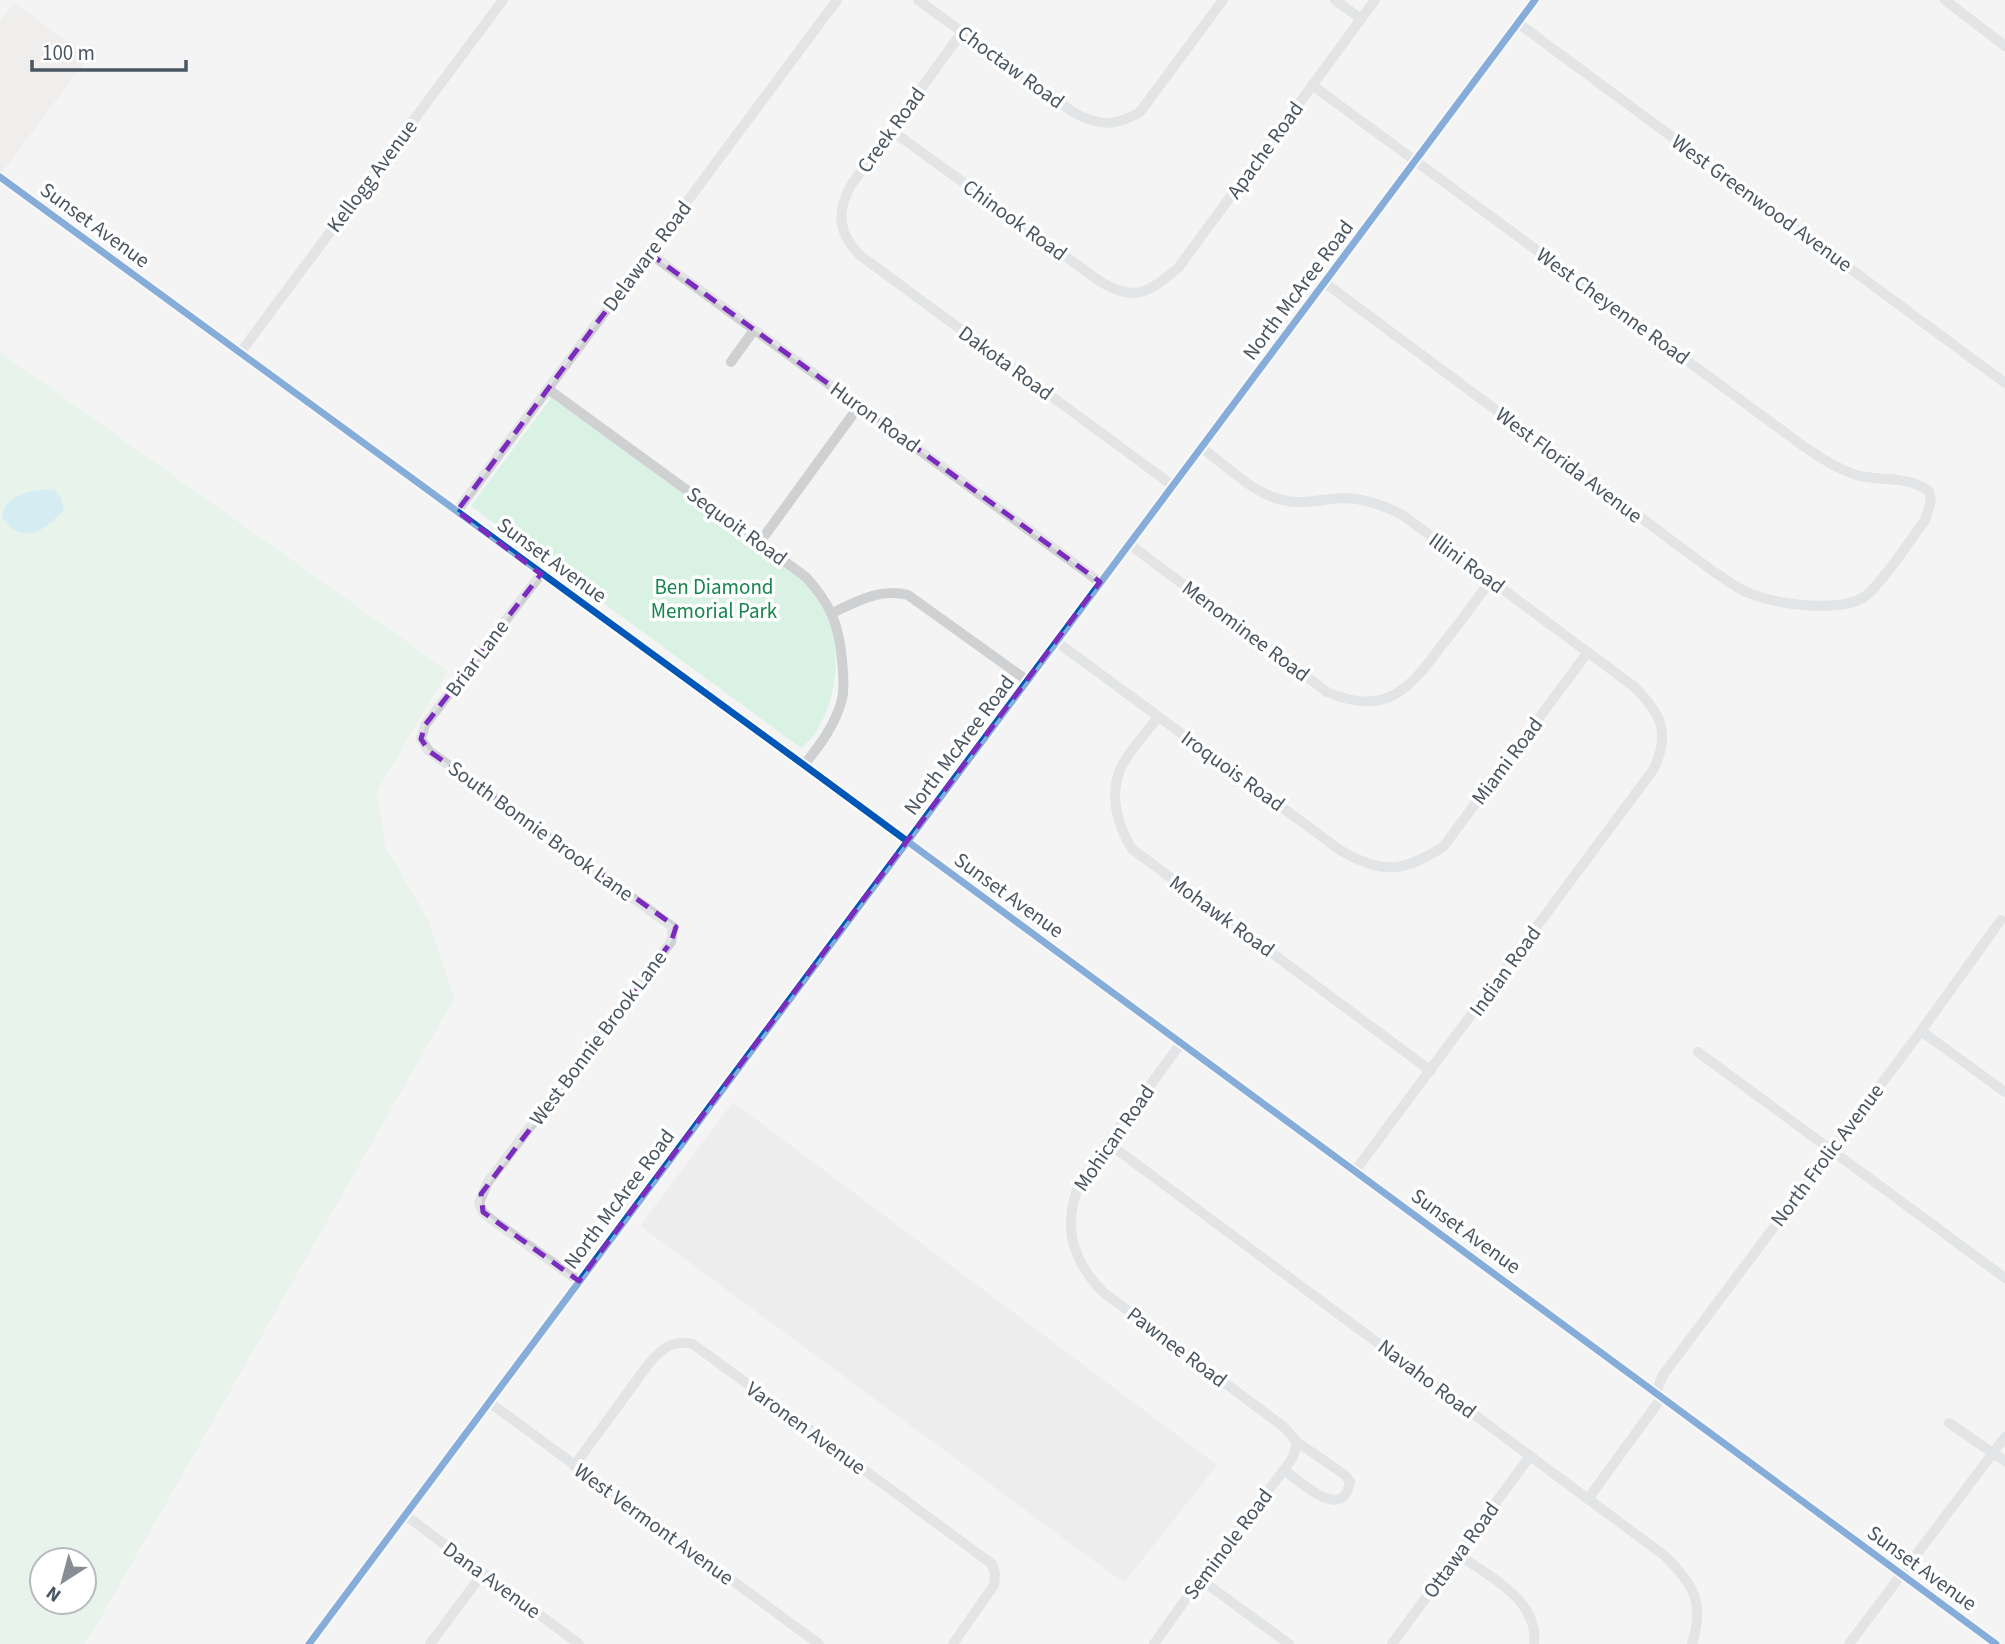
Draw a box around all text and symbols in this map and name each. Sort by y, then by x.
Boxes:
street label: Choctaw Road [951,18,1071,116]
scale bar [32,28,186,72]
text: 100 m [42,38,95,68]
street label: Creek Road [850,81,932,179]
street label: Apache Road [1219,95,1311,205]
street label: Kellogg Avenue [320,113,424,239]
street label: West Greenwood Avenue [1665,127,1859,279]
street label: Chinook Road [957,172,1073,268]
street label: Sunset Avenue [34,175,156,275]
street label: Delaware Road [595,194,699,318]
street label: North McAree Road [1235,214,1361,366]
street label: West Cheyenne Road [1530,240,1696,372]
street label: Dakota Road [952,318,1060,408]
street label: Huron Road [824,374,926,460]
street label: West Florida Avenue [1489,400,1649,530]
street label: Sequoit Road [681,479,793,573]
street label: Sunset Avenue [491,510,613,610]
street label: Illini Road [1423,525,1511,601]
park label: Ben Diamond Memorial Park [651,572,778,626]
street label: Menominee Road [1176,573,1316,689]
street label: Briar Lane [438,613,516,703]
street label: North McAree Road [896,669,1022,821]
street label: Miami Road [1464,711,1550,811]
street label: Iroquois Road [1175,723,1291,819]
street label: South Bonnie Brook Lane [442,753,640,909]
street label: Sunset Avenue [948,845,1070,945]
street label: Mohawk Road [1163,868,1281,964]
street label: Indian Road [1462,920,1548,1022]
street label: West Bonnie Brook Lane [522,944,674,1132]
street label: North Frolic Avenue [1763,1077,1891,1233]
street label: Mohican Road [1066,1079,1162,1197]
street label: North McAree Road [556,1123,682,1275]
street label: Sunset Avenue [1405,1181,1527,1281]
street label: Pawnee Road [1121,1299,1233,1395]
street label: Navaho Road [1372,1332,1482,1426]
street label: Varonen Avenue [740,1374,872,1482]
street label: West Vermont Avenue [568,1456,740,1592]
street label: Seminole Road [1176,1482,1280,1606]
street label: Ottawa Road [1416,1496,1506,1604]
street label: Sunset Avenue [1861,1518,1983,1618]
street label: Dana Avenue [437,1534,547,1626]
north arrow [28,1546,98,1616]
text: N [41,1579,67,1608]

